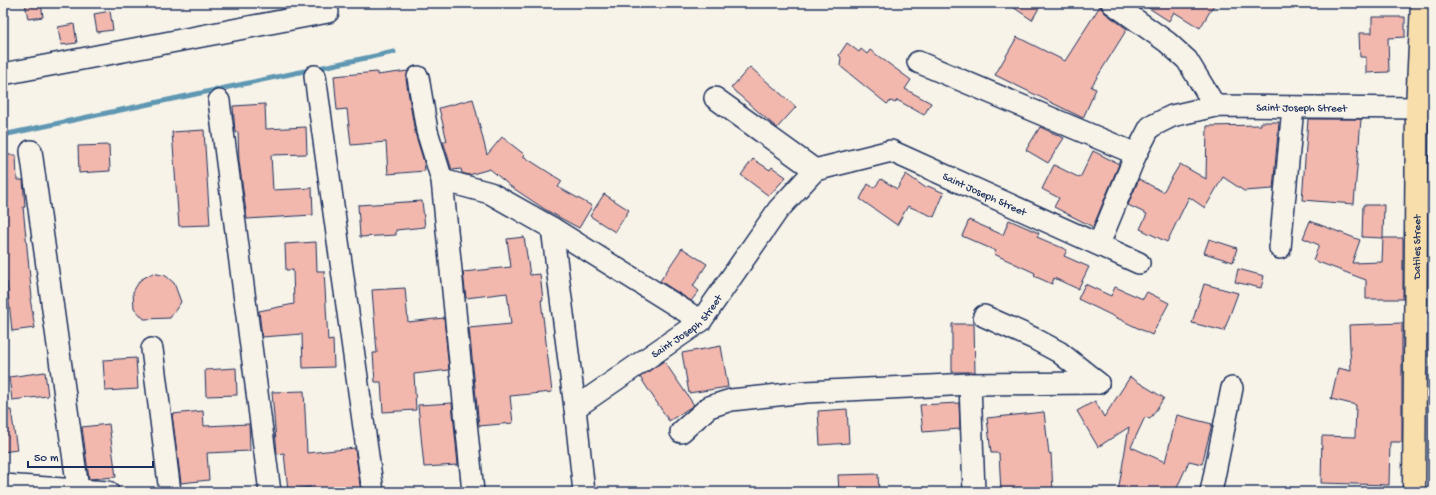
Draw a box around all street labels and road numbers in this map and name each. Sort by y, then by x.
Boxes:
street label: Saint Joseph Street [1256,102,1348,115]
street label: Saint Joseph Street [940,171,1029,220]
street label: Datiles Street [1412,213,1424,280]
street label: Saint Joseph Street [650,292,726,361]

